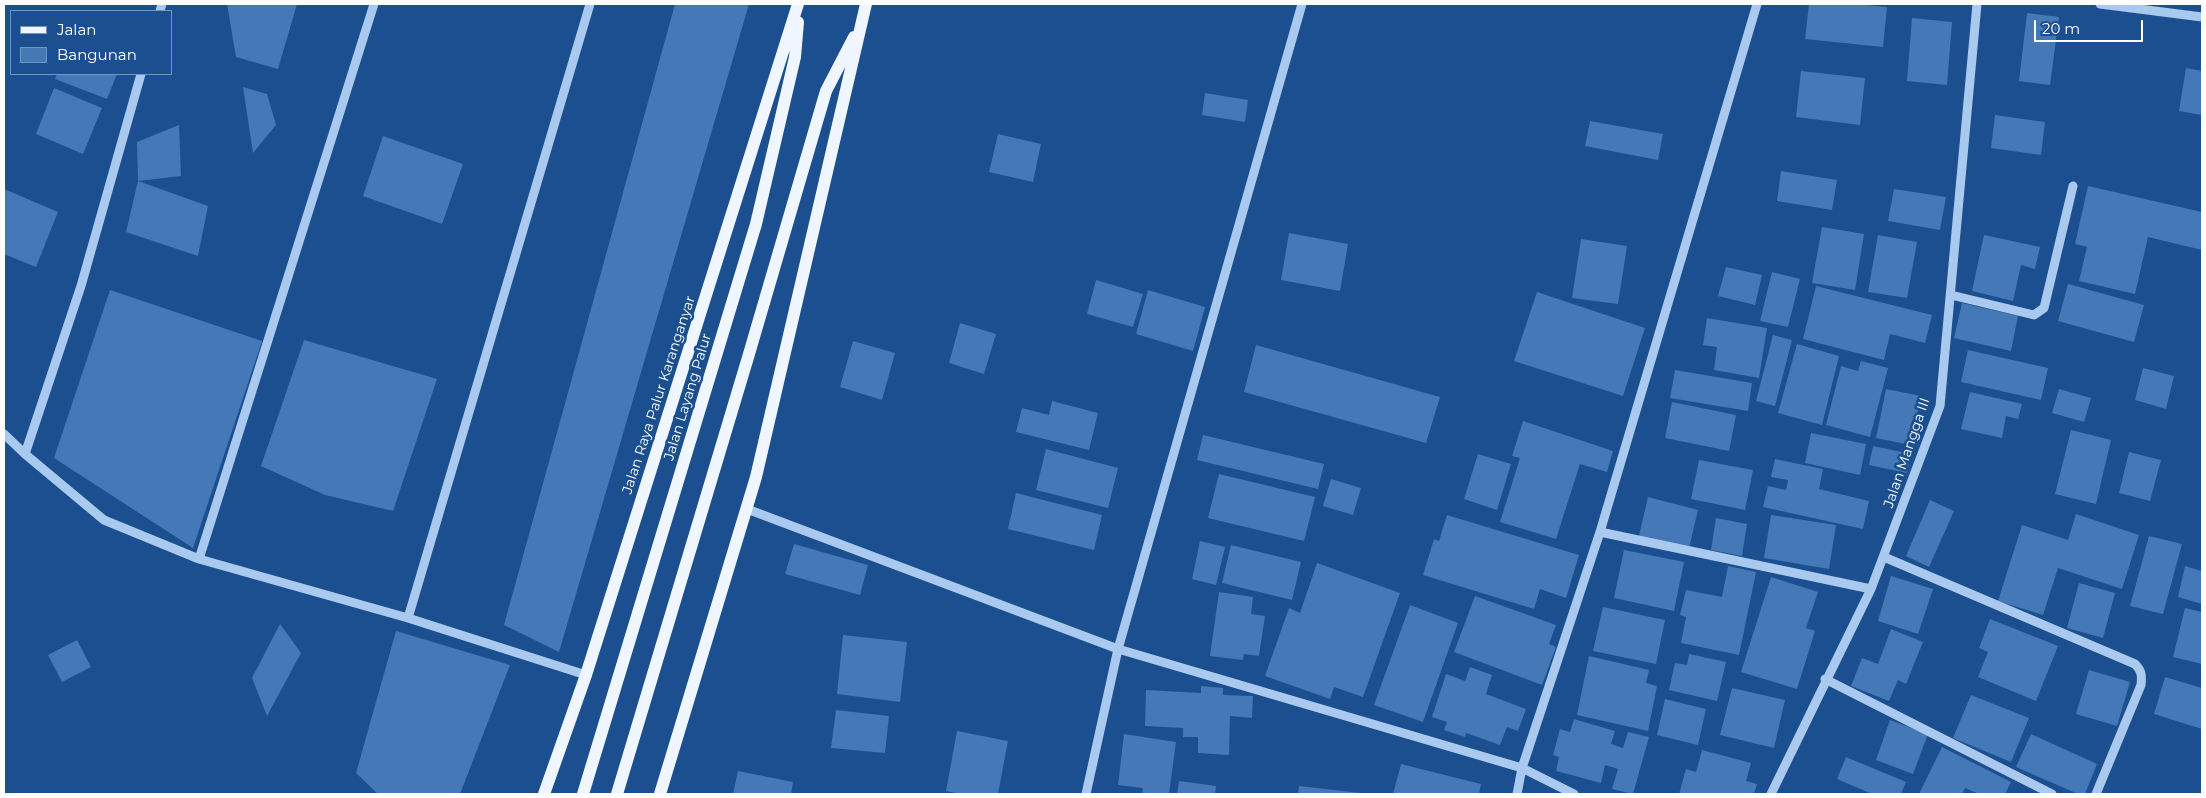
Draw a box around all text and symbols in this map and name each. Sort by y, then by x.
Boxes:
legend [10,10,172,75]
scale bar [2036,10,2145,42]
text: 20 m [2042,19,2080,38]
text: Jalan [57,20,96,39]
text: Bangunan [57,45,137,64]
street label: Jalan Raya Palur Karanganyar [619,294,699,496]
street label: Jalan Layang Palur [661,331,715,463]
street label: Jalan Mangga III [1880,396,1934,510]

